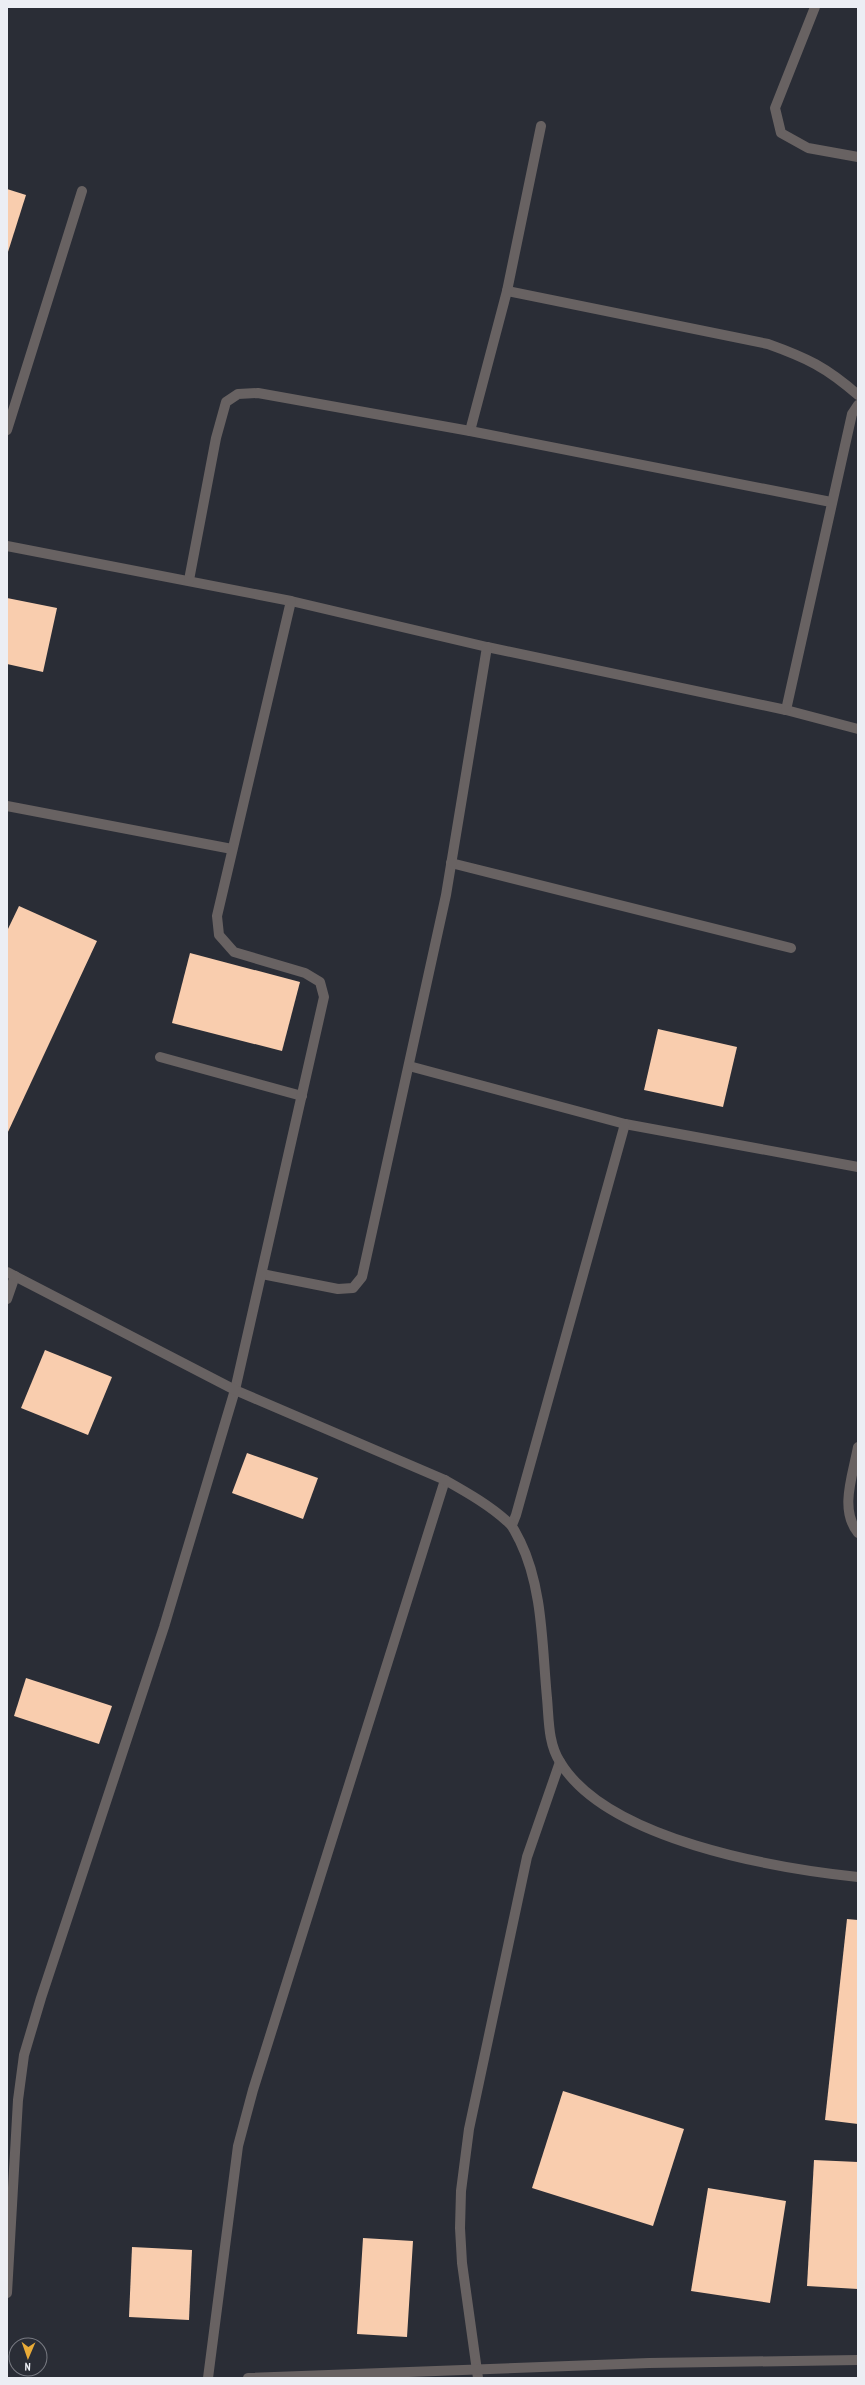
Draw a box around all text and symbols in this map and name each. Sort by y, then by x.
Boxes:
north arrow [8,2337,48,2377]
text: N [24,2360,31,2374]

